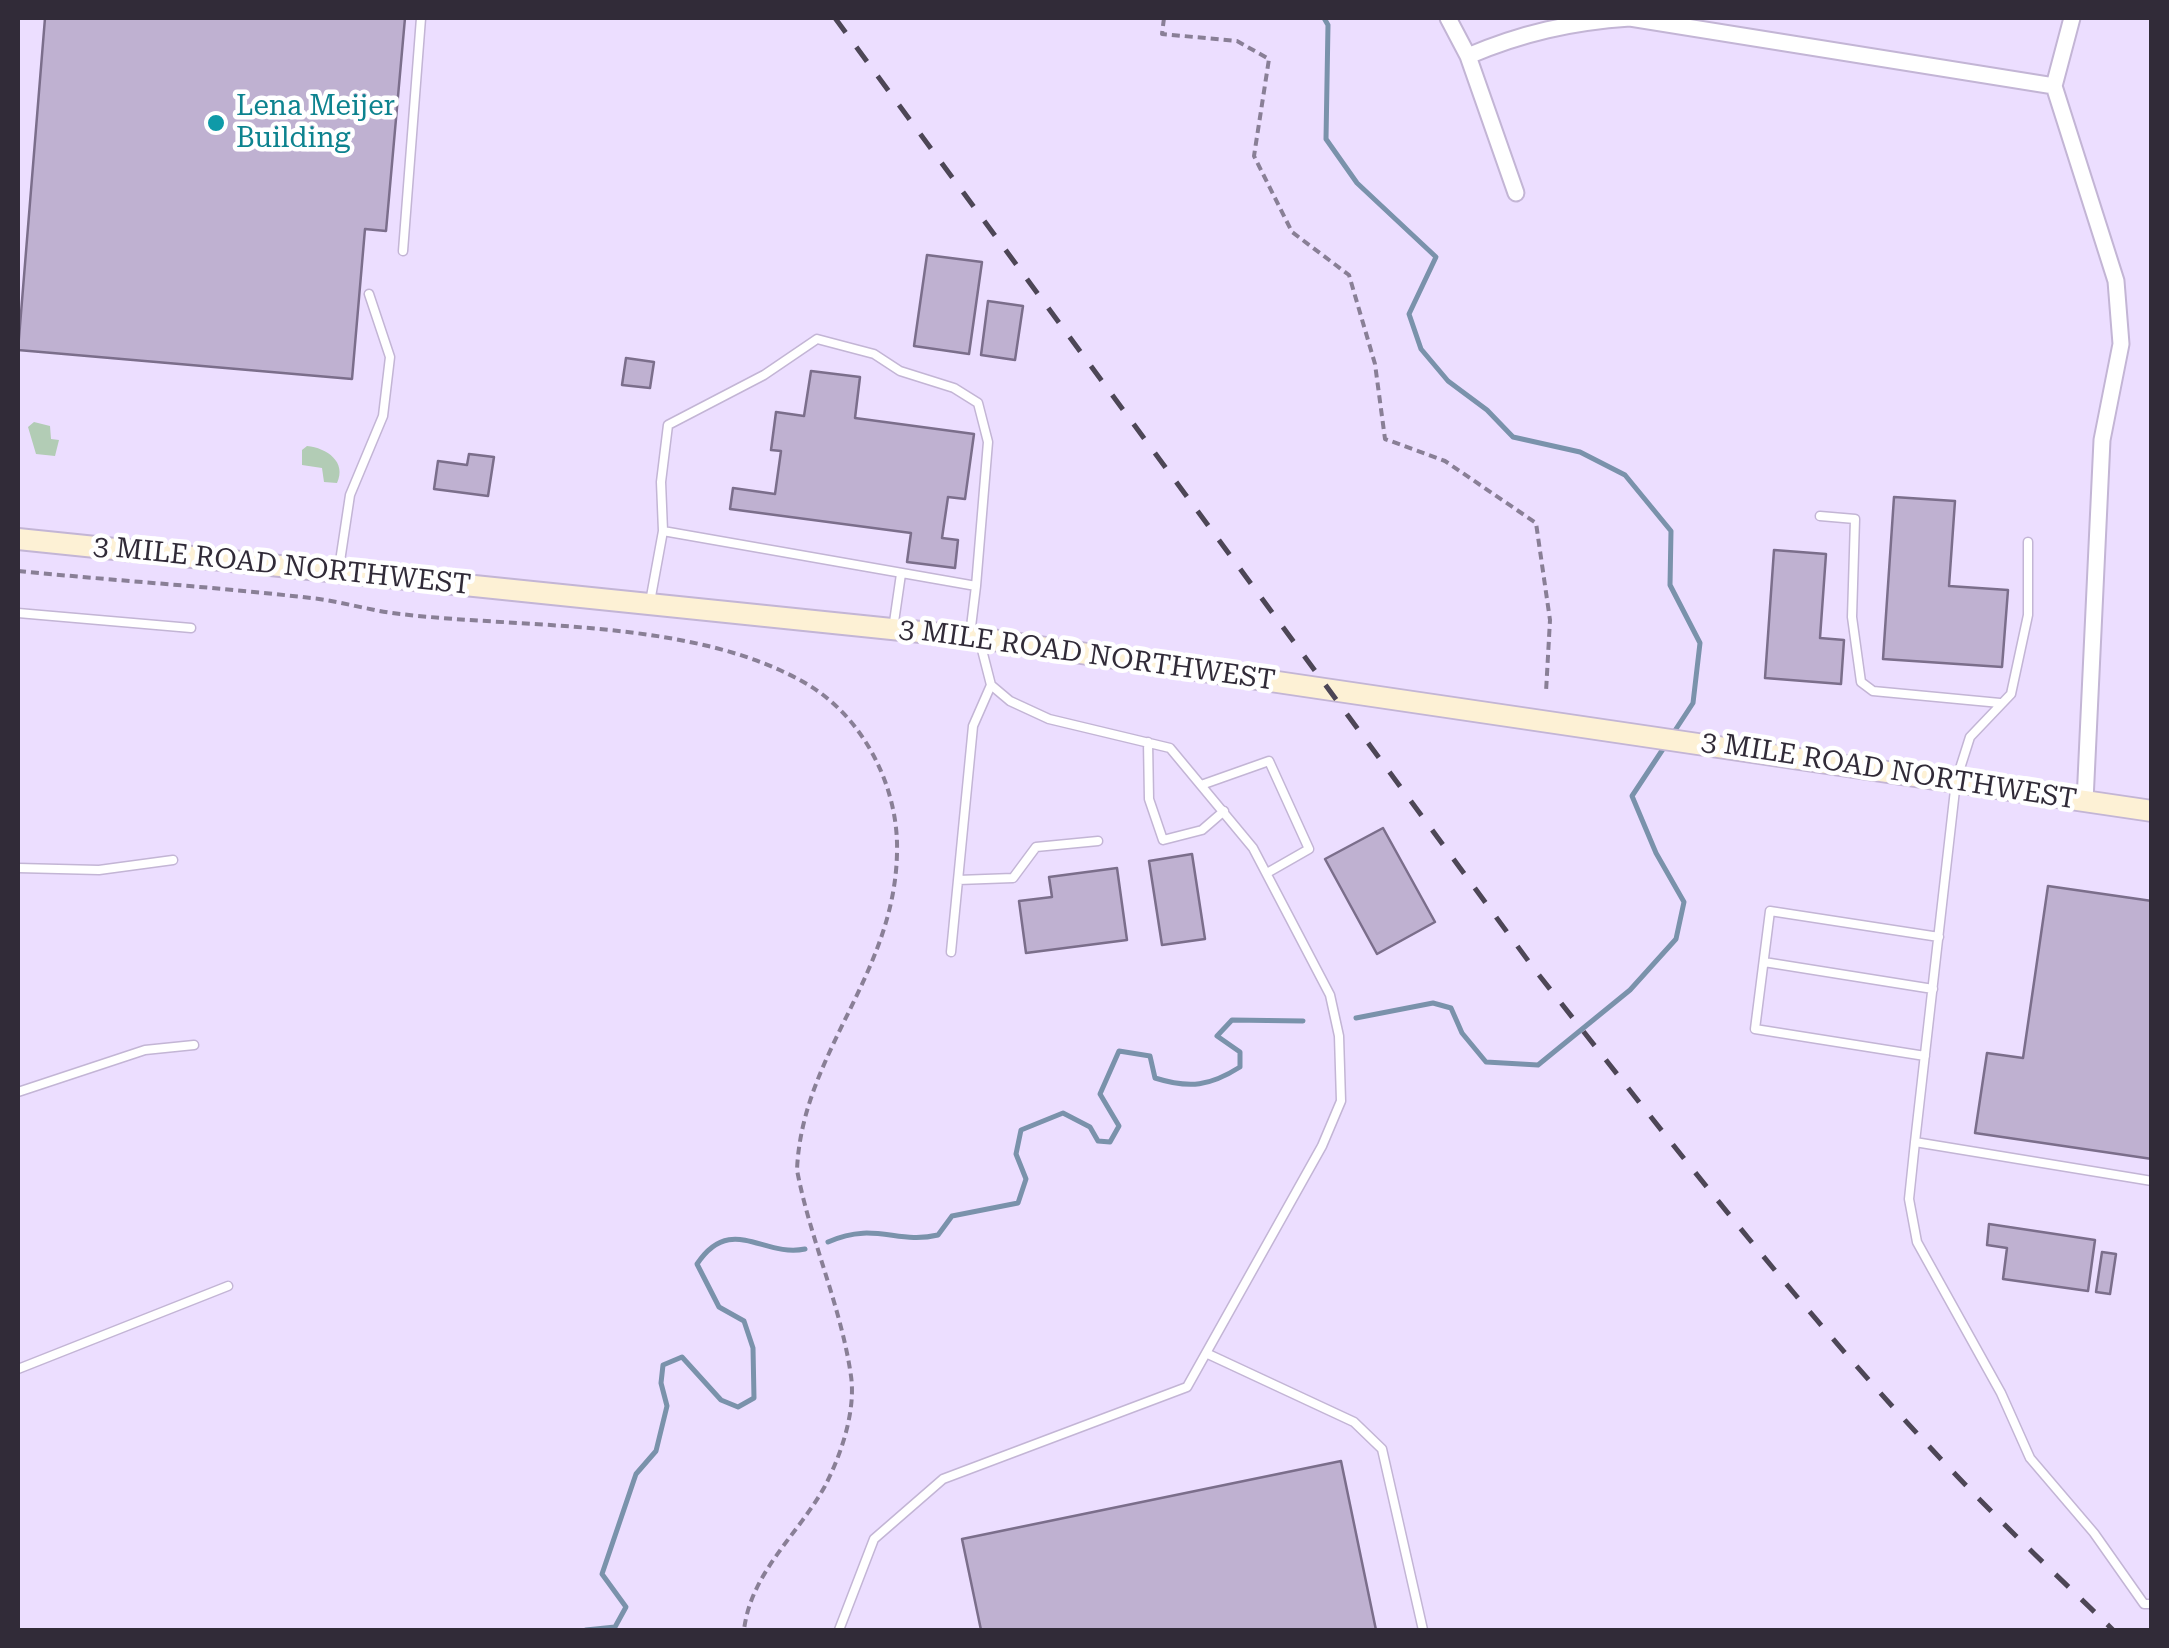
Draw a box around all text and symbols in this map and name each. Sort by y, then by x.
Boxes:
place label: Lena Meijer Building [236,90,395,156]
marker: Lena Meijer Building [205,112,227,134]
street label: 3 MILE ROAD NORTHWEST [92,529,472,603]
street label: 3 MILE ROAD NORTHWEST [897,612,1277,698]
street label: 3 MILE ROAD NORTHWEST [1699,725,2079,817]

